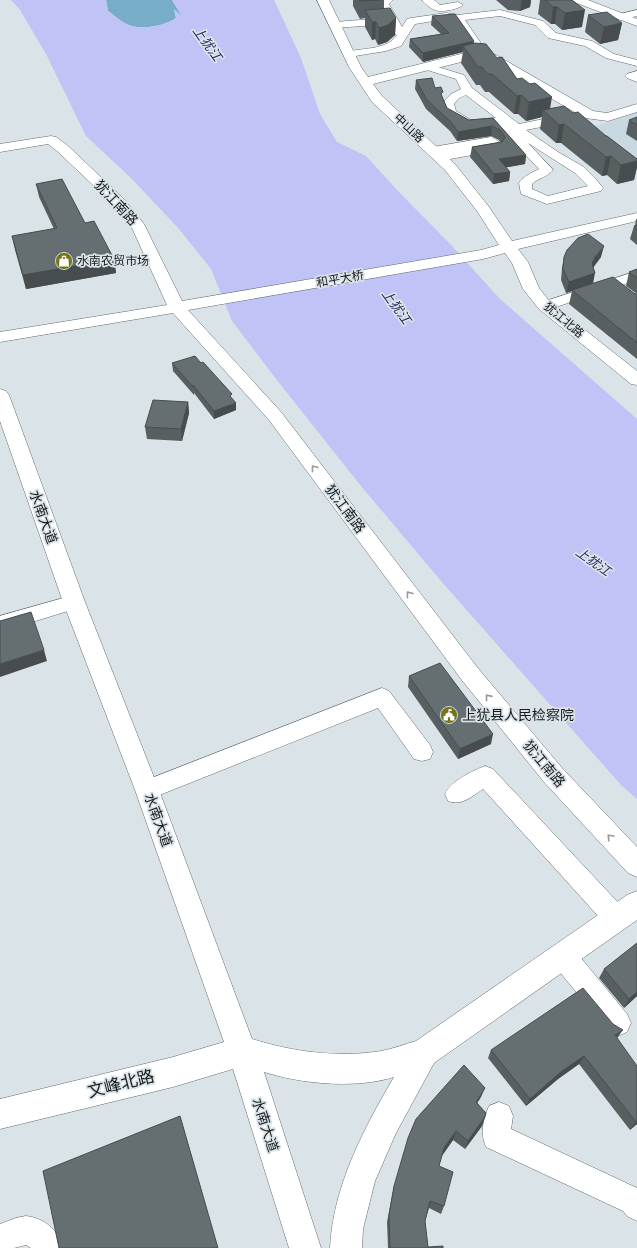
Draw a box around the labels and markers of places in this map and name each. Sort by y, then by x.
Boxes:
shop icon: 水南农贸市场 [54,251,74,271]
place label: 水南农贸市场 [77,254,149,268]
public building icon: 上犹县人民检察院 [439,705,459,725]
place label: 上犹县人民检察院 [462,707,574,724]

